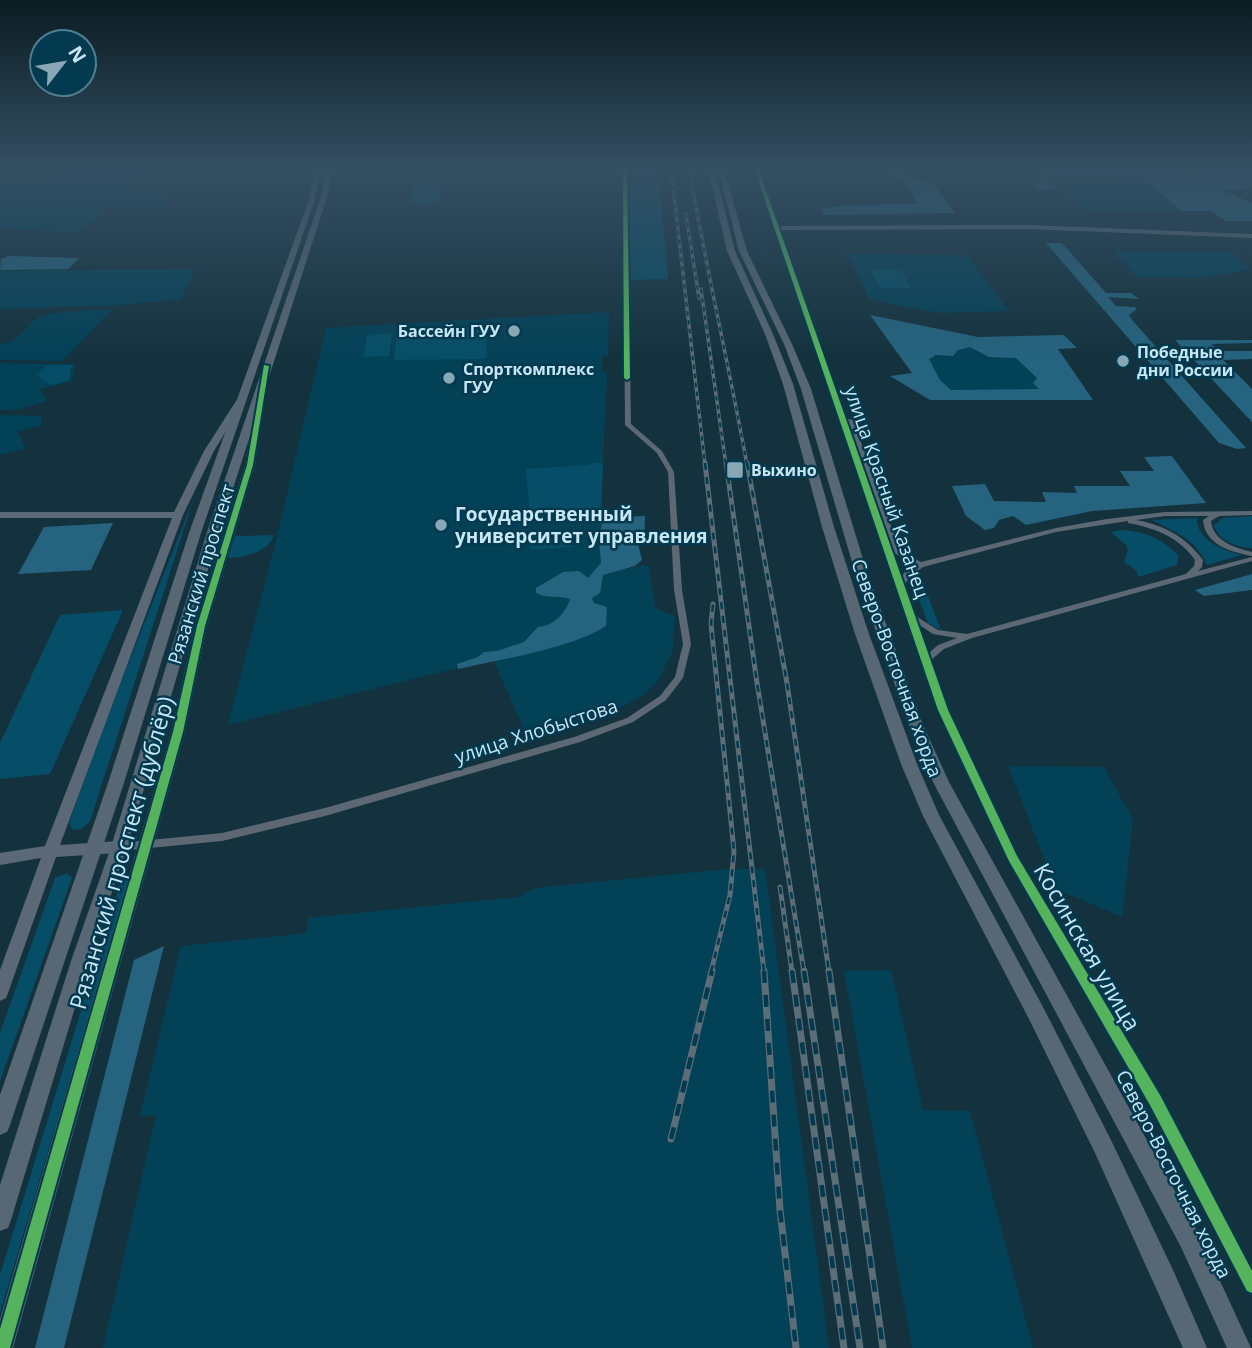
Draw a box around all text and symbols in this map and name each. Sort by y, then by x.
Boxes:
north arrow [28,28,98,98]
text: N [62,41,93,68]
place label: Бассейн ГУУ [398,320,500,342]
marker: Бассейн ГУУ [506,323,522,339]
place label: Победные дни России [1137,341,1233,381]
marker: Победные дни России [1115,353,1131,369]
place label: Спорткомплекс ГУУ [463,358,594,398]
marker: Спорткомплекс ГУУ [441,370,457,386]
street label: улица Красный Казанец [838,382,936,602]
place label: Выхино [751,459,817,481]
marker: Выхино [725,460,745,480]
street label: Рязанский проспект [161,481,241,667]
place label: Государственный университет управления [455,501,708,549]
marker: Государственный университет управления [433,517,449,533]
street label: Северо-Восточная хорда [845,555,949,781]
street label: Рязанский проспект (дублёр) [61,692,181,1013]
street label: улица Хлобыстова [451,692,621,770]
street label: Косинская улица [1027,857,1149,1036]
street label: Северо-Восточная хорда [1110,1065,1238,1283]

